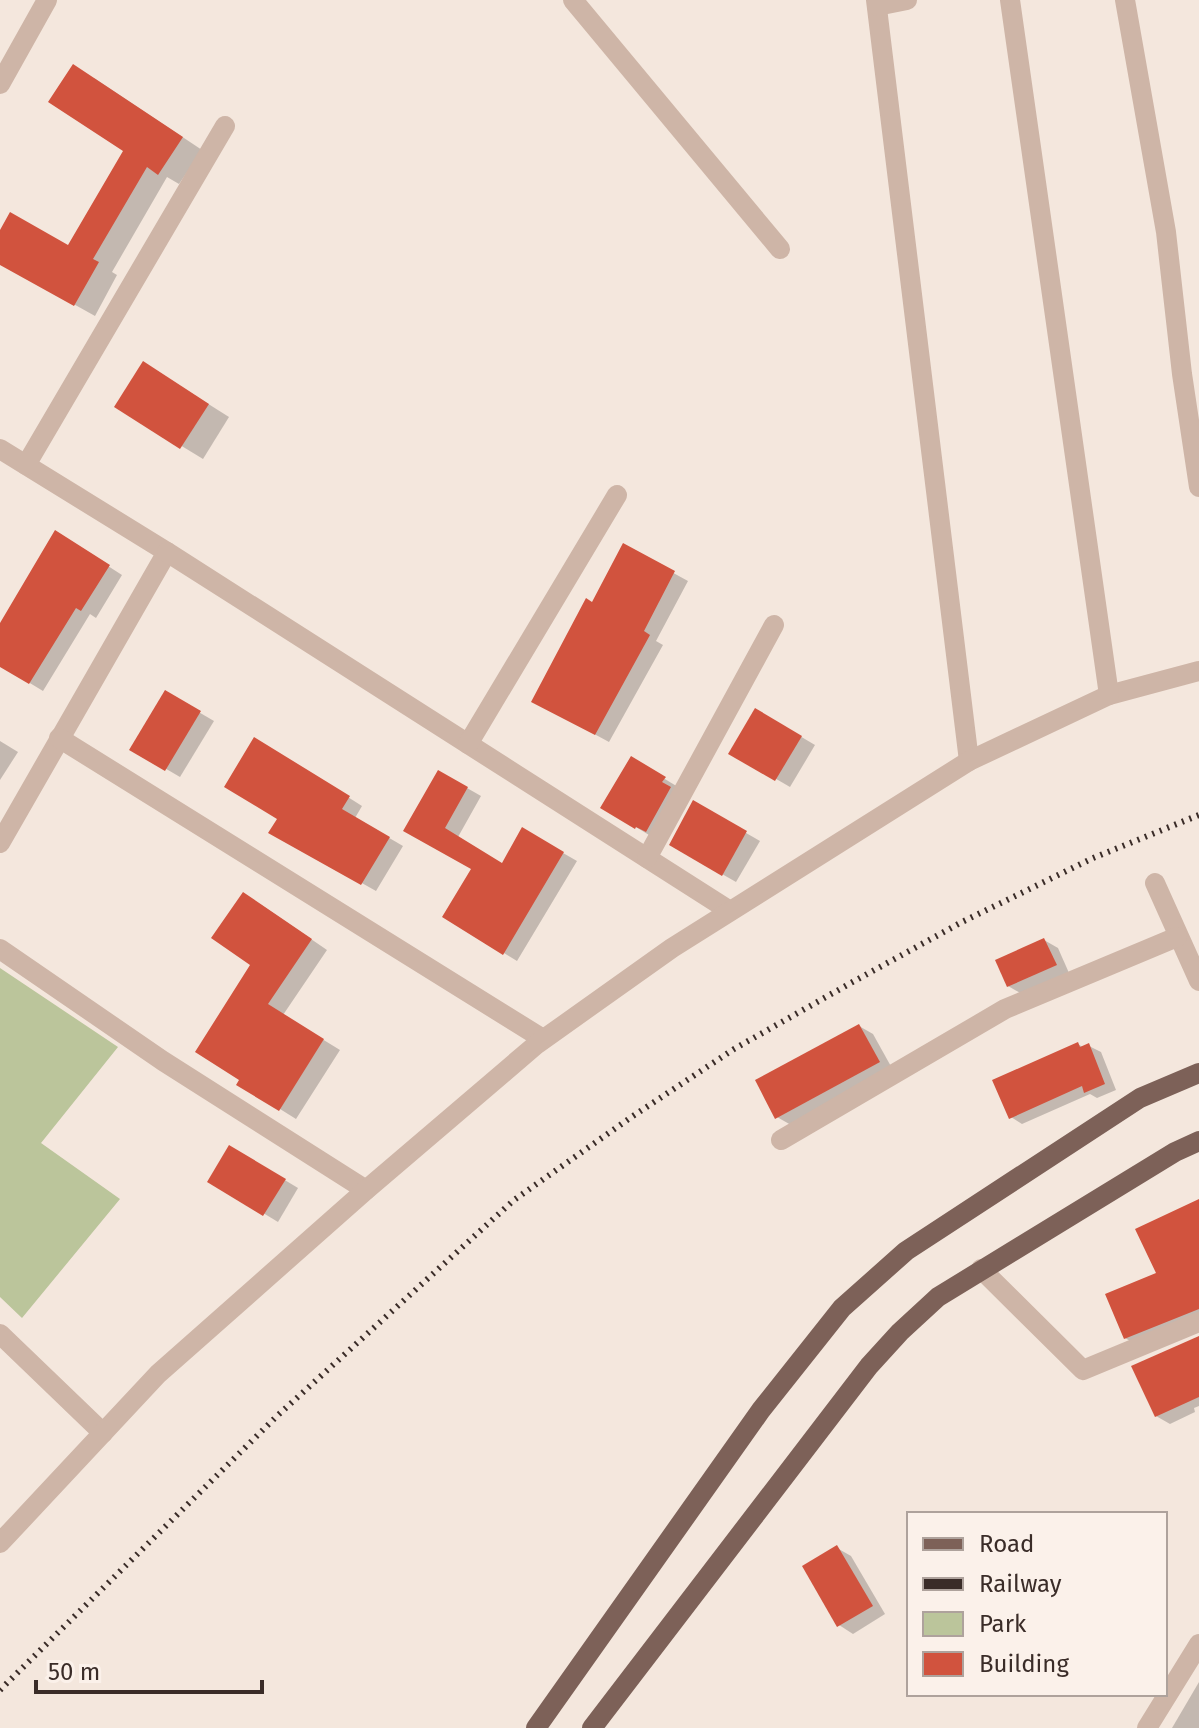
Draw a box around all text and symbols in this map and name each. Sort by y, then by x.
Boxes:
legend [907,1512,1167,1696]
text: Road [979,1530,1034,1558]
text: Railway [979,1570,1062,1598]
text: Park [979,1610,1027,1638]
scale bar [36,1644,262,1694]
text: Building [979,1650,1069,1678]
text: 50 m [48,1658,100,1686]

